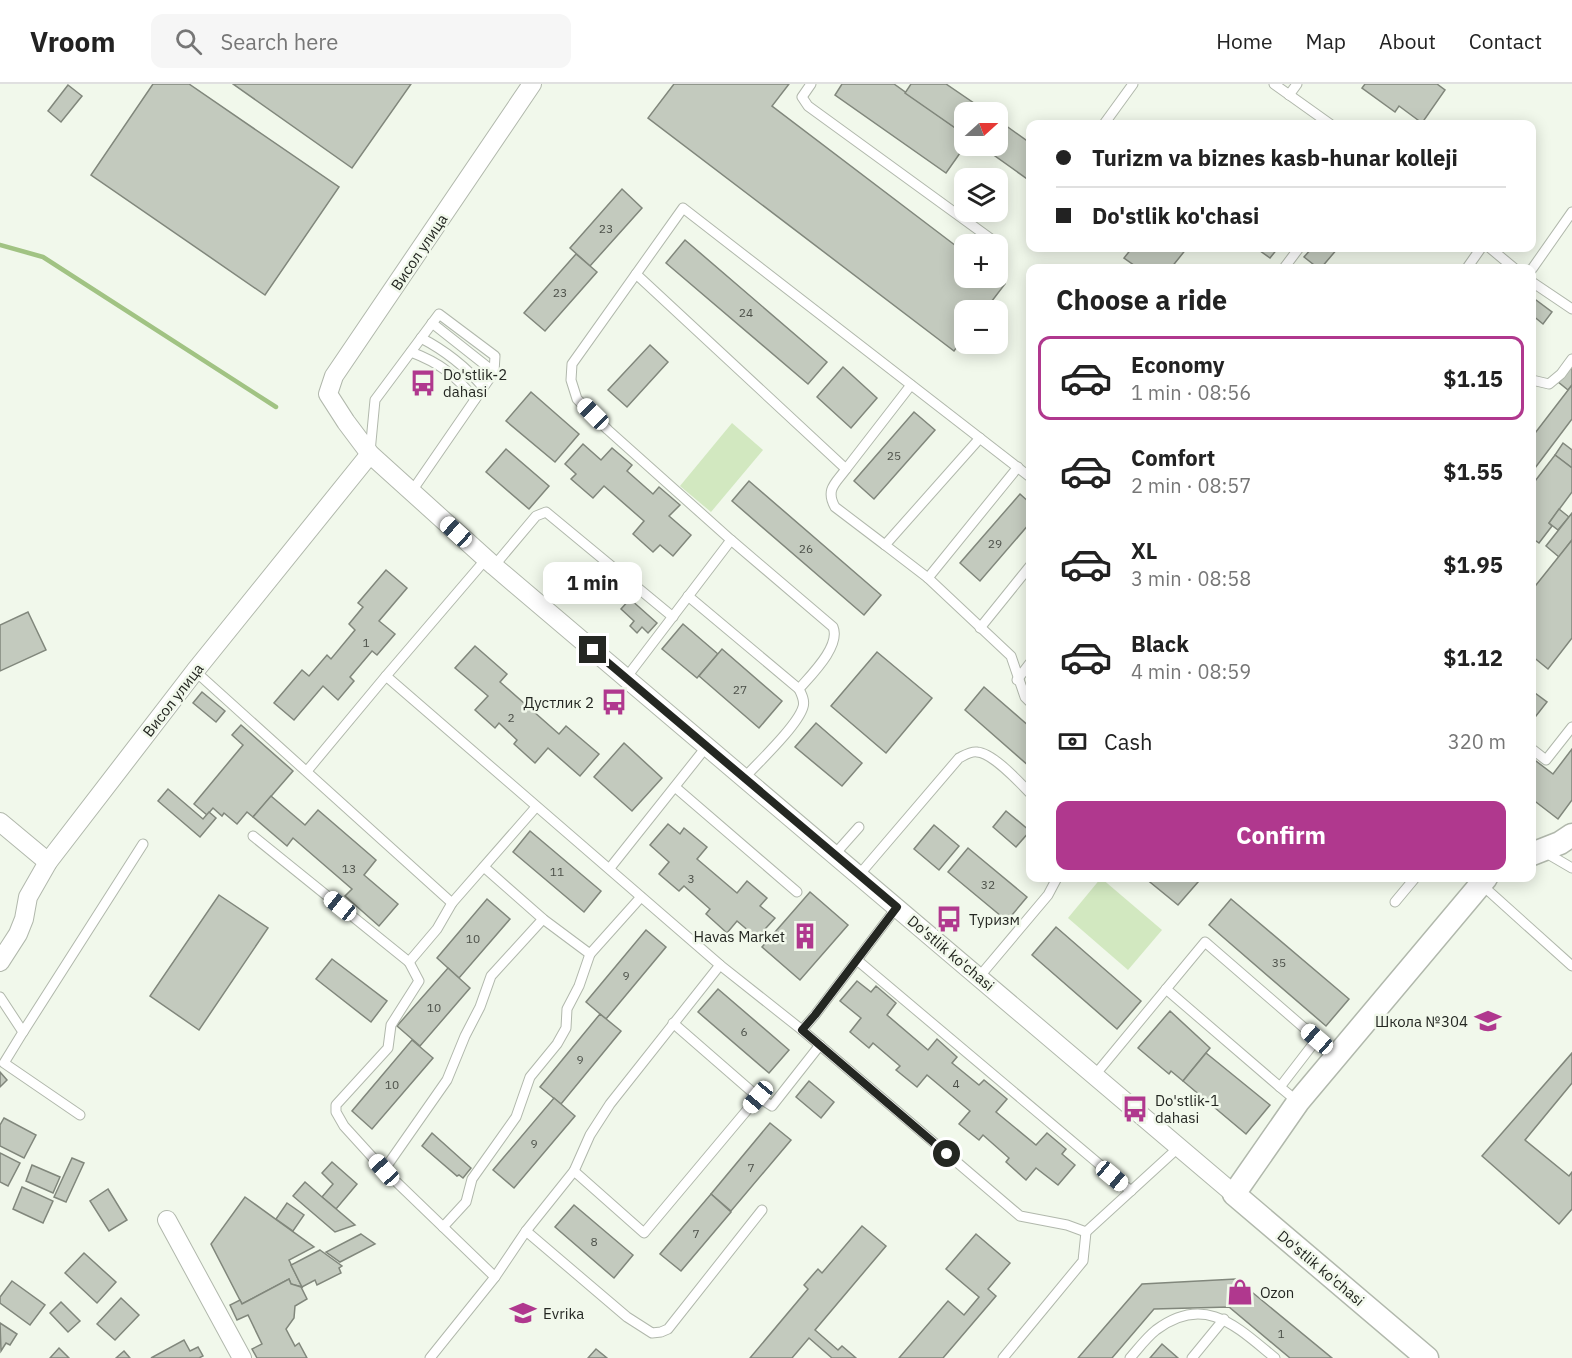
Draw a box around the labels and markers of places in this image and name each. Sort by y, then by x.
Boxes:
place label: Do'stlik-2 dahasi [443,365,507,401]
bus stop icon: Do'stlik-2 dahasi [408,368,438,398]
bus stop icon: Дустлик 2 [599,687,629,717]
place label: Дустлик 2 [524,693,594,712]
bus stop icon: Туризм [934,904,964,934]
place label: Туризм [969,910,1020,929]
building icon: Havas Market [790,921,820,951]
place label: Havas Market [694,927,785,946]
school or university icon: Школа №304 [1473,1006,1503,1036]
place label: Школа №304 [1375,1012,1468,1031]
place label: Do'stlik-1 dahasi [1155,1091,1219,1127]
bus stop icon: Do'stlik-1 dahasi [1120,1094,1150,1124]
shop icon: Ozon [1225,1277,1255,1307]
place label: Ozon [1260,1283,1294,1302]
school or university icon: Evrika [508,1298,538,1328]
place label: Evrika [543,1304,584,1323]

